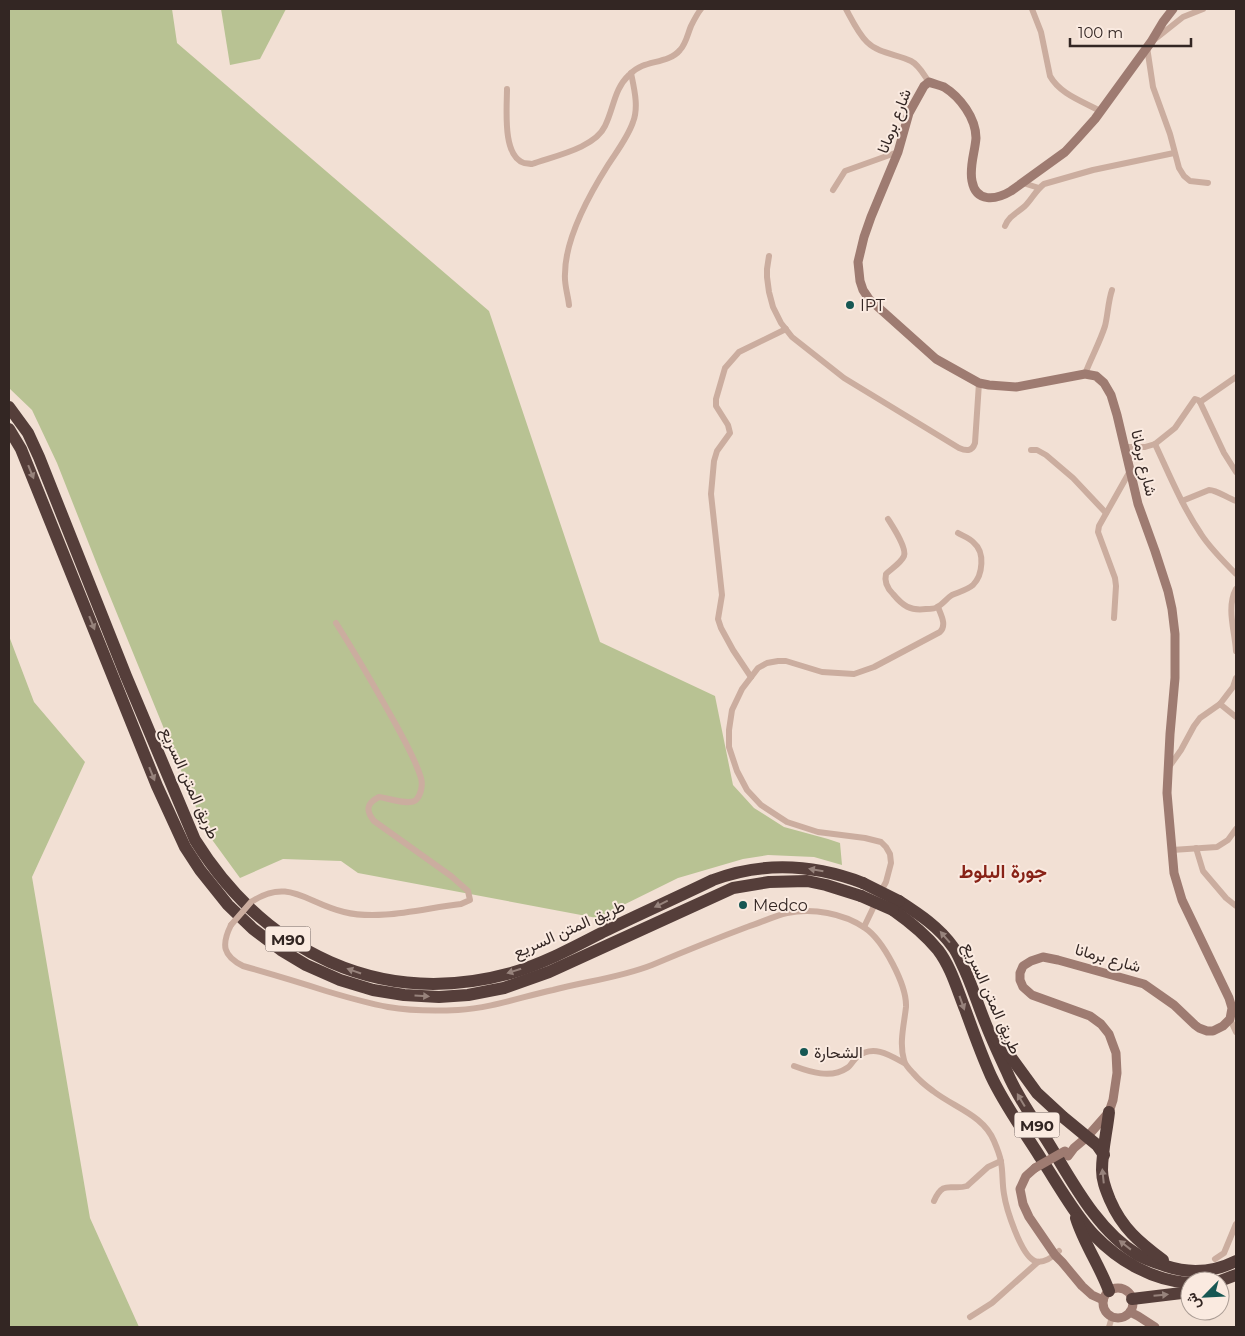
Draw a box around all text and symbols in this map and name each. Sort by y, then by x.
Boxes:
scale bar [1070,15,1191,47]
text: 100 m [1078,23,1123,42]
street label: شارع برمانا [873,86,917,157]
place label: IPT [860,296,886,315]
marker: IPT [844,299,856,311]
street label: شارع برمانا [1125,428,1161,498]
one-way arrow [27,465,35,480]
one-way arrow [88,616,96,630]
street label: طريق المتن السريع [155,724,223,843]
one-way arrow [148,767,156,782]
district label: جورة البلوط [959,860,1047,884]
one-way arrow [808,865,824,873]
street label: طريق المتن السريع [510,896,629,964]
place label: Medco [753,896,808,915]
marker: Medco [737,899,749,911]
one-way arrow [654,900,669,909]
road number: M90 [266,926,310,952]
one-way arrow [939,932,951,944]
street label: طريق المتن السريع [957,939,1025,1058]
street label: شارع برمانا [1072,940,1143,978]
one-way arrow [346,967,361,975]
one-way arrow [506,968,521,976]
one-way arrow [414,993,430,1001]
one-way arrow [958,996,966,1011]
place label: الشحارة [814,1043,863,1063]
marker: الشحارة [798,1046,810,1058]
one-way arrow [1016,1093,1025,1106]
road number: M90 [1014,1112,1060,1138]
one-way arrow [1099,1168,1107,1184]
one-way arrow [1118,1240,1132,1250]
north arrow [1180,1271,1230,1321]
text: ش [1181,1290,1205,1313]
one-way arrow [1153,1291,1169,1299]

